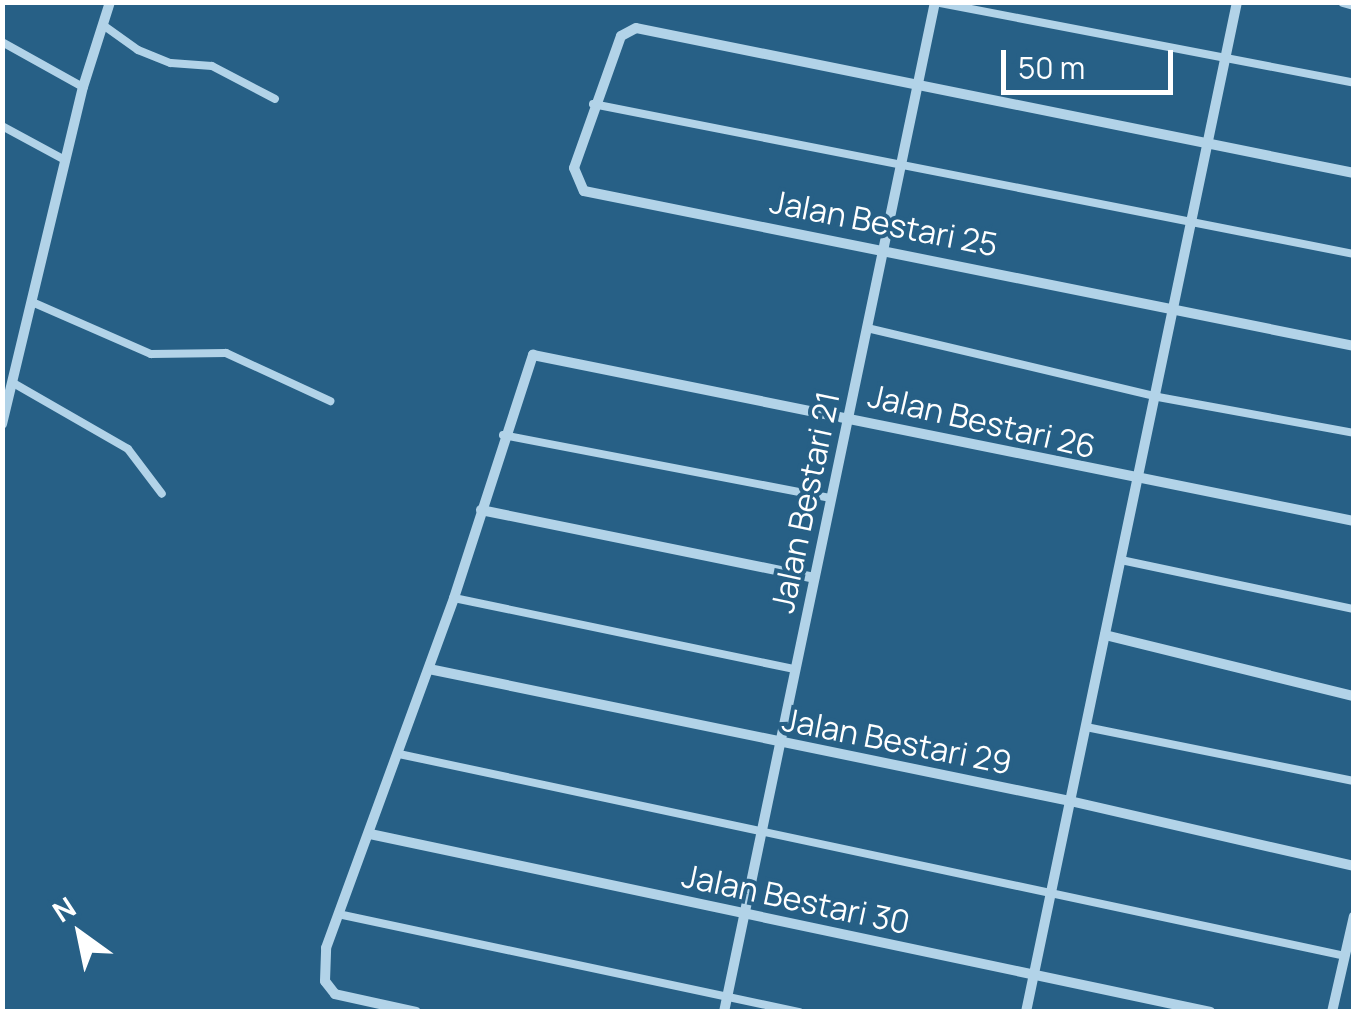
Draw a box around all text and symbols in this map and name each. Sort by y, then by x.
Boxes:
scale bar [1006,30,1178,92]
text: 50 m [1018,47,1085,88]
street label: Jalan Bestari 25 [767,182,1001,264]
street label: Jalan Bestari 26 [864,376,1100,466]
street label: Jalan Bestari 21 [763,388,847,616]
street label: Jalan Bestari 29 [779,700,1015,782]
street label: Jalan Bestari 30 [679,856,913,942]
north arrow [30,884,130,984]
text: N [45,887,82,930]

